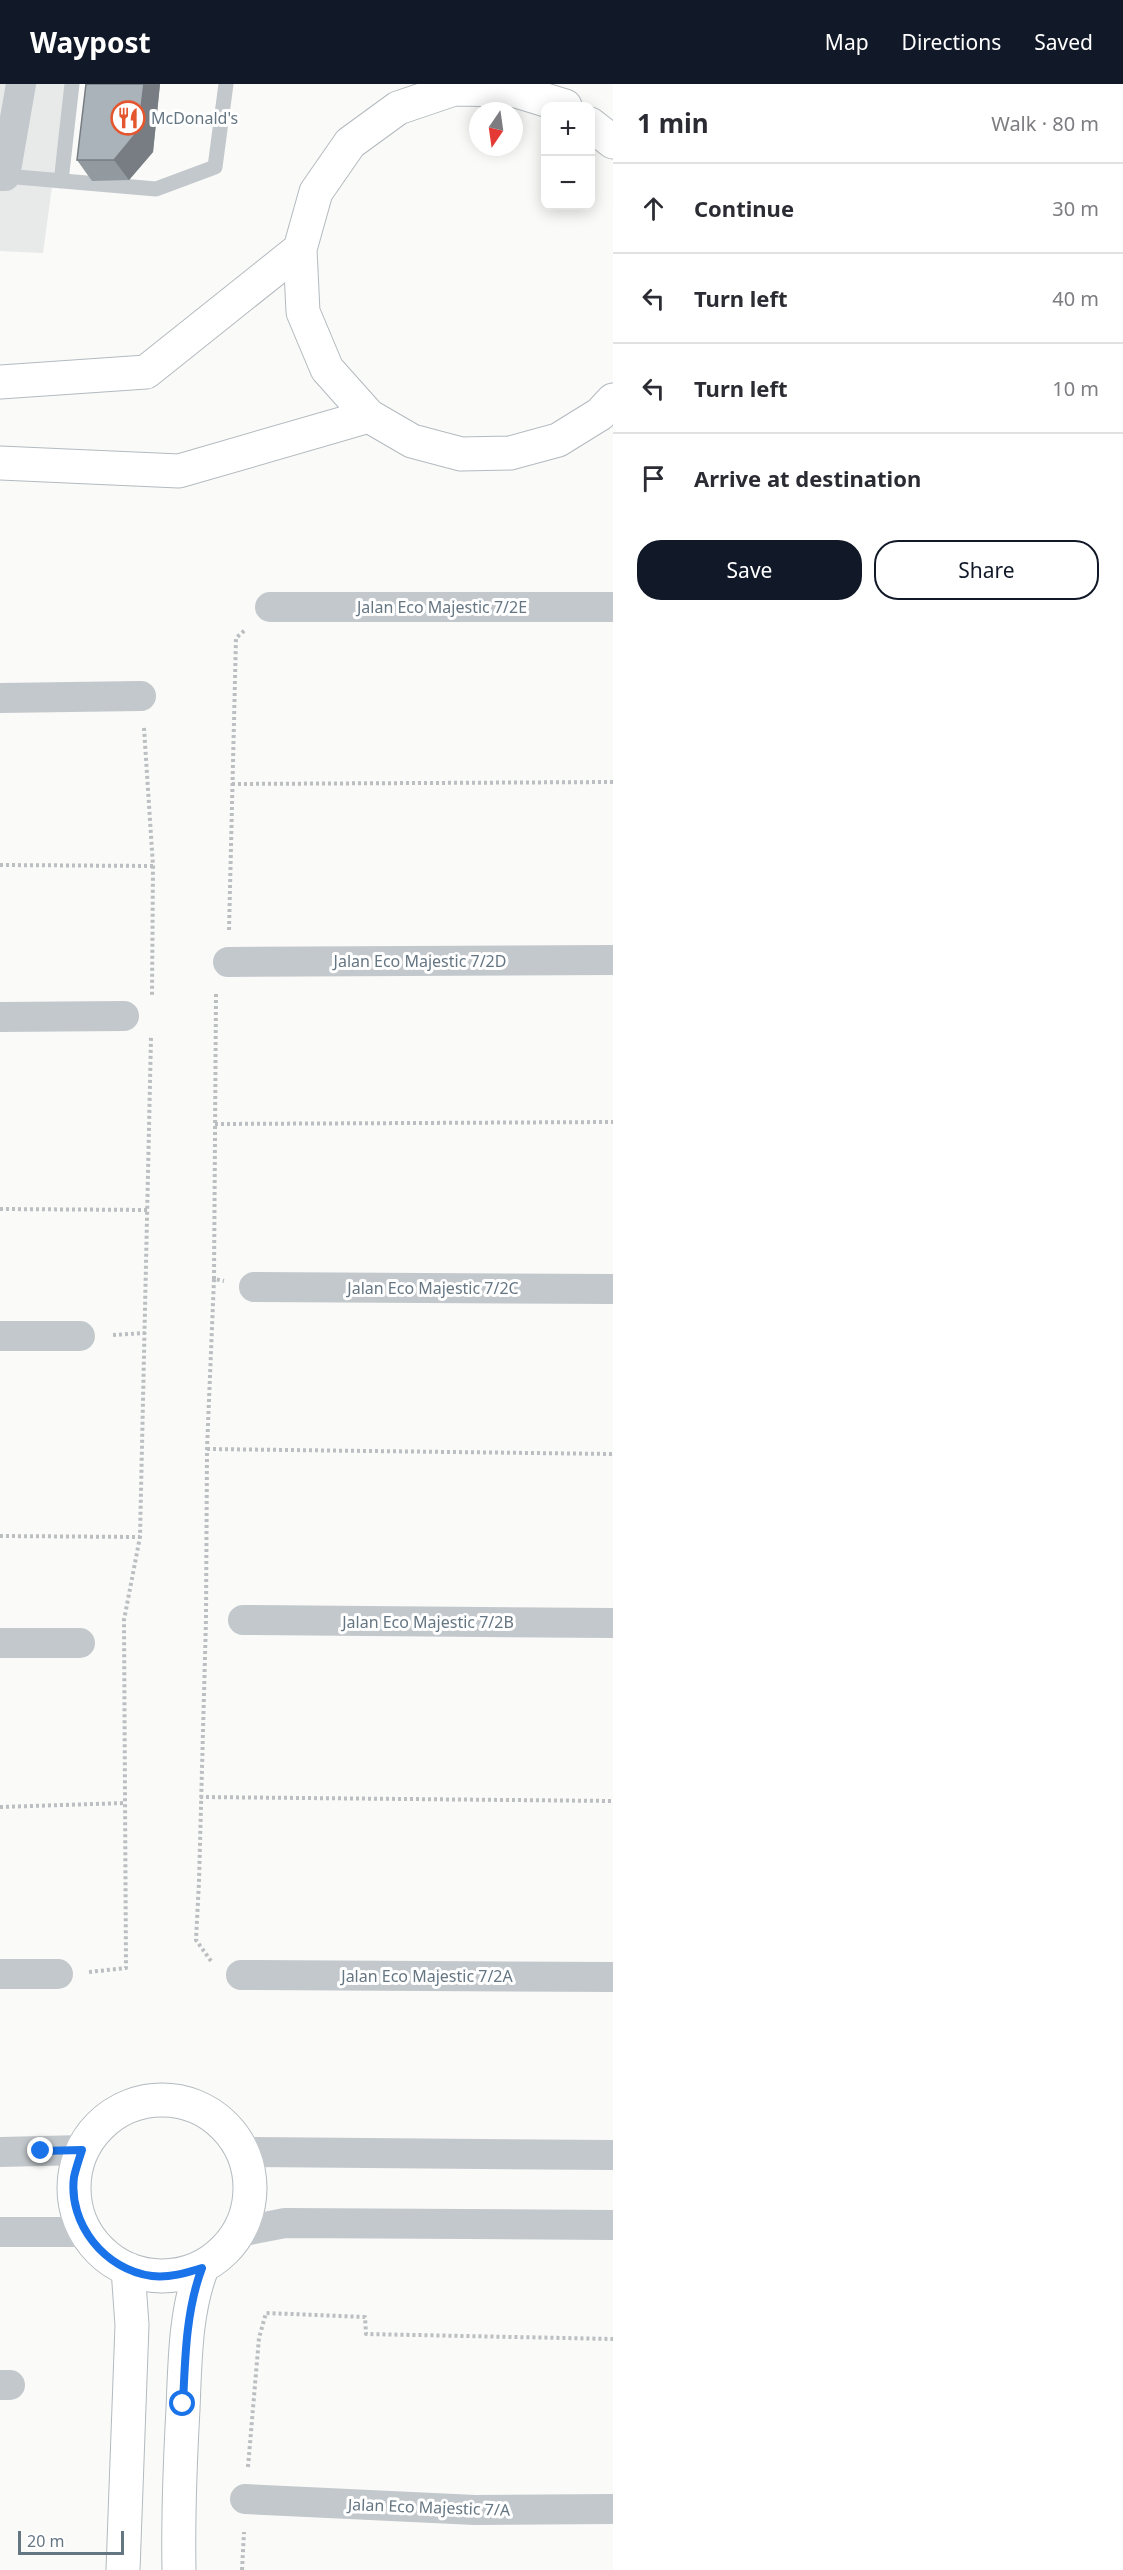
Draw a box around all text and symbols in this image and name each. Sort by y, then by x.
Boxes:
text: Waypost [30,23,151,61]
text: Map [825,28,869,56]
text: Directions [902,28,1001,56]
text: Saved [1034,28,1093,56]
restaurant icon: McDonald's [110,100,146,136]
north arrow [469,102,523,156]
map controls [541,102,595,210]
button: + [541,102,595,156]
text: 1 min [637,105,709,141]
place label: McDonald's [151,107,238,129]
text: Walk · 80 m [991,110,1099,137]
button: − [541,156,595,210]
icon: ahead [637,192,670,225]
text: Continue [694,193,794,223]
text: 30 m [1052,195,1099,222]
icon: left [637,282,670,315]
text: Turn left [694,283,788,313]
text: 40 m [1052,285,1099,312]
icon: left [637,372,670,405]
text: Turn left [694,373,788,403]
text: 10 m [1052,375,1099,402]
icon: arrive [637,462,670,495]
text: Arrive at destination [694,463,921,493]
button: Save [637,540,862,600]
button: Share [874,540,1099,600]
street label: Jalan Eco Majestic 7/2E [355,596,527,618]
street label: Jalan Eco Majestic 7/2D [332,950,506,972]
street label: Jalan Eco Majestic 7/2C [345,1277,519,1299]
street label: Jalan Eco Majestic 7/2B [340,1611,514,1633]
street label: Jalan Eco Majestic 7/2A [339,1965,513,1987]
route end [27,2137,53,2163]
route start [169,2390,195,2416]
street label: Jalan Eco Majestic 7/A [346,2493,511,2521]
scale bar [18,2528,124,2556]
text: 20 m [27,2530,64,2552]

